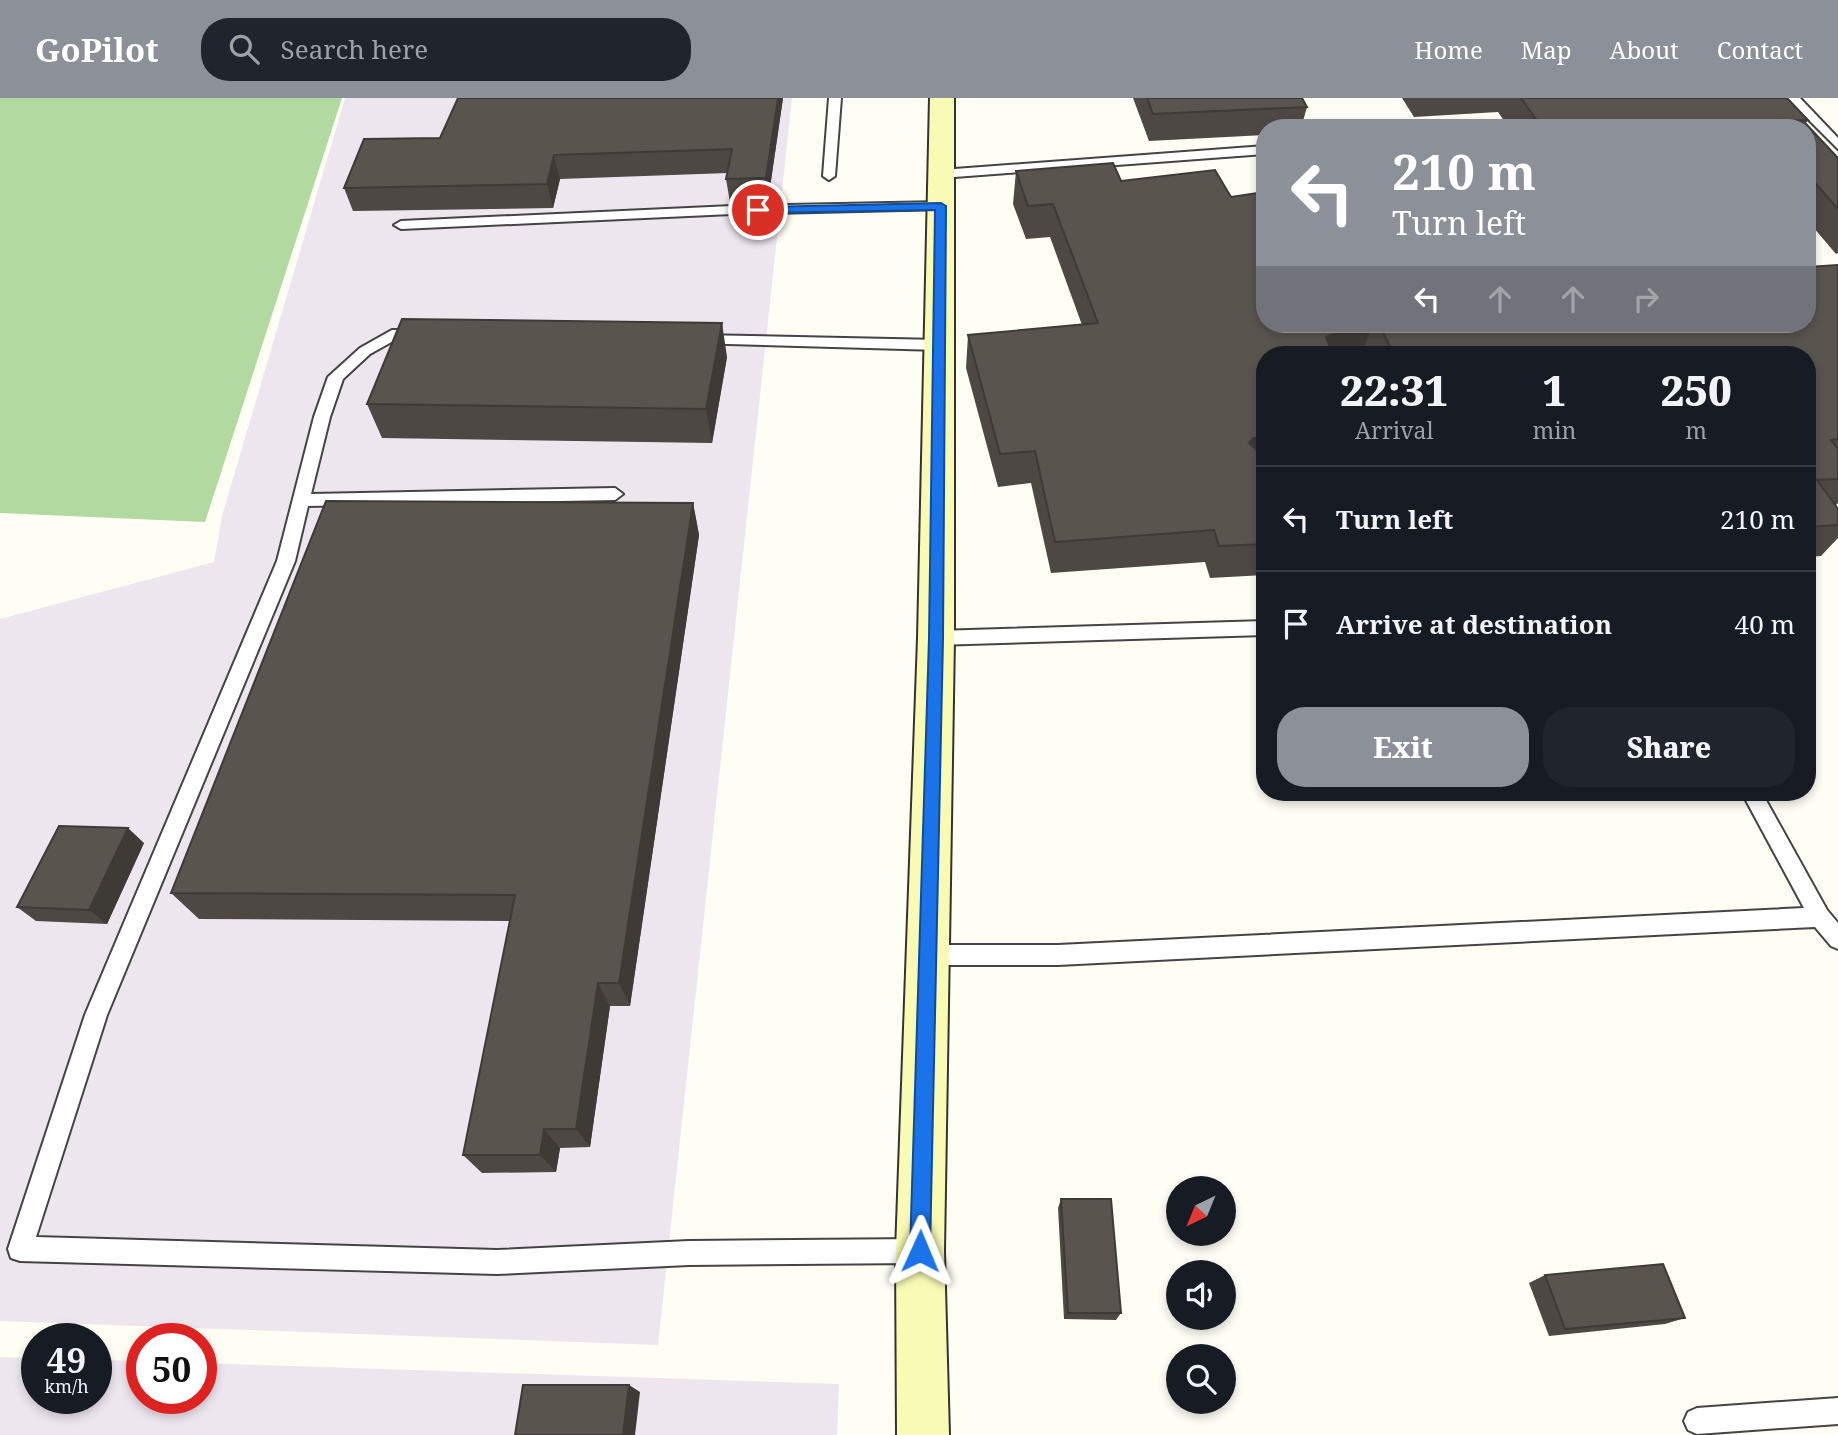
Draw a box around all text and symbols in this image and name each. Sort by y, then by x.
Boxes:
search box [201,18,691,81]
text: GoPilot [35,27,159,72]
icon: search [225,30,263,68]
text: Search here [281,31,428,67]
text: Home [1414,33,1483,66]
text: Map [1521,33,1572,66]
text: About [1610,33,1679,66]
text: Contact [1717,33,1803,66]
text: 210 m [1392,138,1536,204]
icon: left [1277,147,1368,238]
pin [728,180,788,240]
icon: arrive [739,191,777,229]
text: Turn left [1392,201,1526,244]
icon: left [1408,280,1446,318]
icon: ahead [1481,280,1519,318]
icon: ahead [1554,280,1592,318]
icon: right [1627,280,1665,318]
text: 22:31 [1340,361,1448,418]
text: 1 [1543,361,1566,418]
text: 250 [1660,361,1732,418]
text: Arrival [1355,414,1434,446]
text: min [1532,414,1576,446]
text: m [1685,414,1707,446]
icon: left [1277,500,1315,538]
text: Turn left [1336,501,1453,537]
text: 210 m [1720,501,1795,537]
icon: arrive [1277,605,1315,643]
text: Arrive at destination [1336,606,1612,642]
text: 40 m [1735,606,1795,642]
button: Exit [1277,707,1529,787]
button: Share [1543,707,1795,787]
north arrow [1166,1176,1236,1246]
map controls [1166,1176,1236,1414]
position arrow [883,1214,957,1288]
button: sound [1166,1260,1236,1330]
speed limit sign: 50 [126,1323,217,1414]
text: 49 [47,1336,86,1383]
button: search [1166,1344,1236,1414]
text: km/h [44,1374,89,1398]

